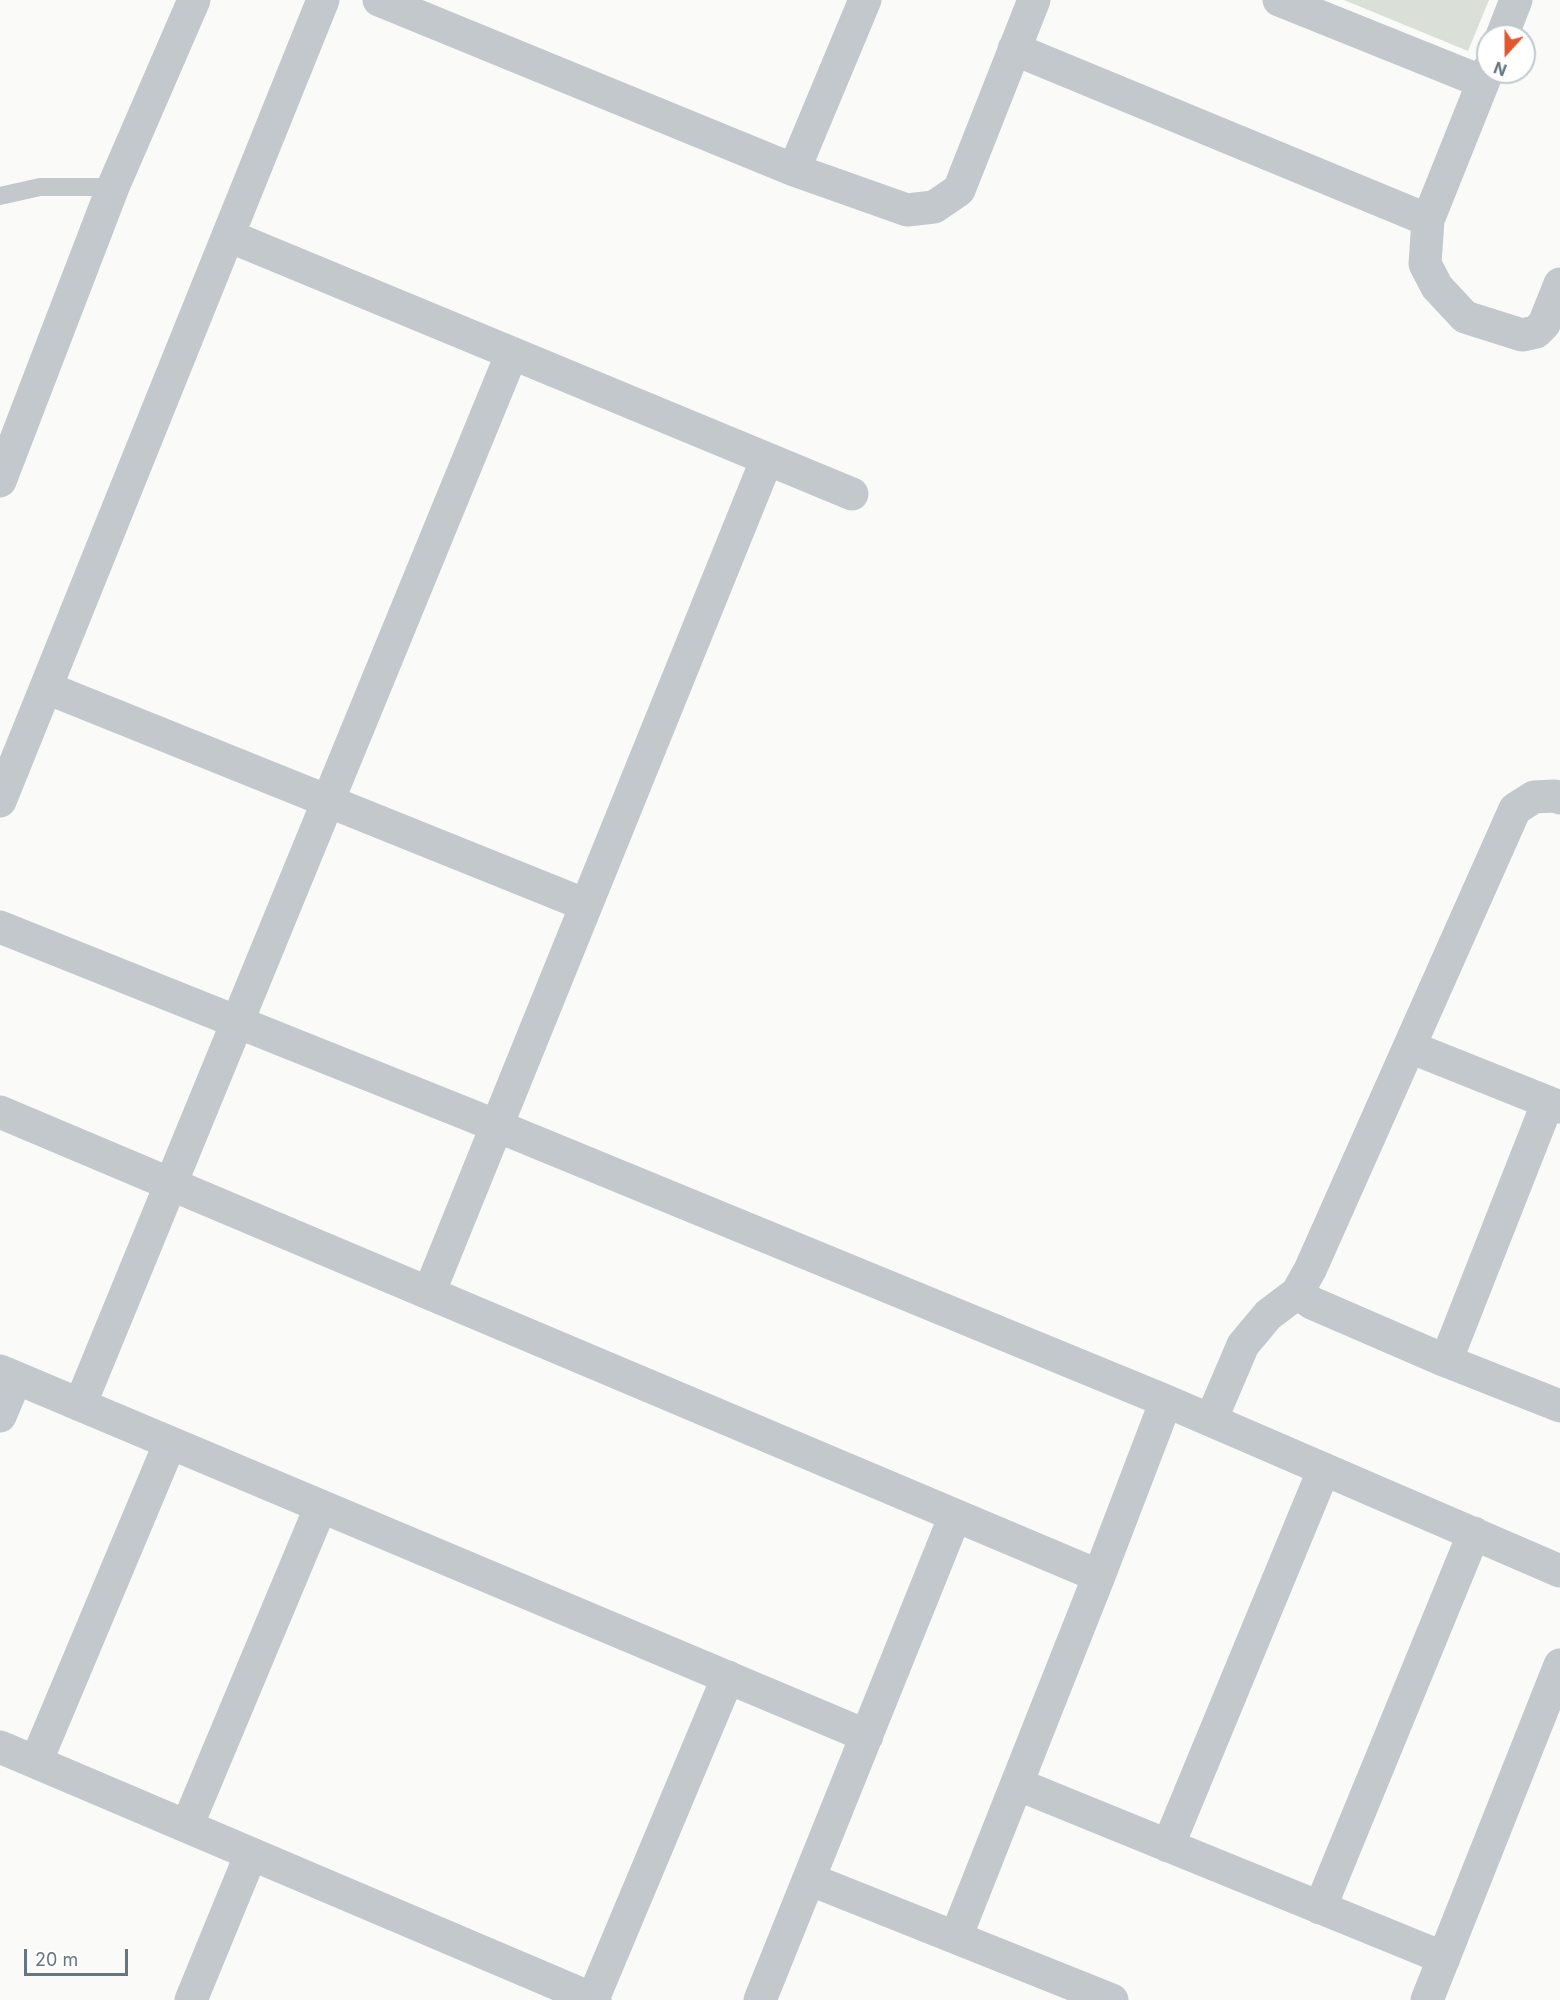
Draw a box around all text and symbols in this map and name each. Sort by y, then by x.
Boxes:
north arrow [1476,24,1536,84]
text: N [1491,57,1510,80]
scale bar [27,1937,130,1975]
text: 20 m [35,1949,78,1970]

